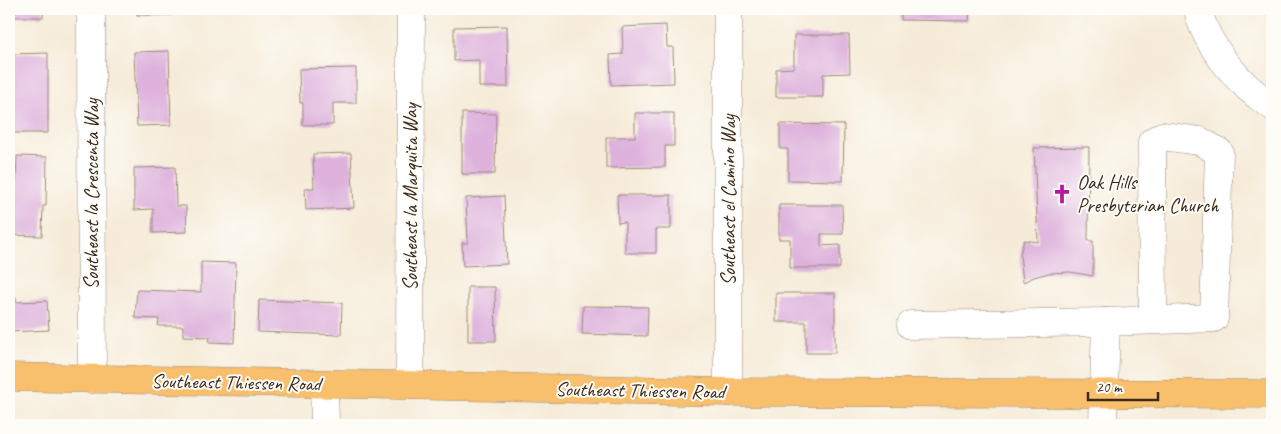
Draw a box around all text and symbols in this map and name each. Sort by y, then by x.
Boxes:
street label: Southeast la Crescenta Way [79,97,104,289]
street label: Southeast la Marquita Way [398,101,423,291]
street label: Southeast el Camino Way [716,113,741,285]
place label: Oak Hills Presbyterian Church [1077,170,1219,218]
church icon: Oak Hills Presbyterian Church [1051,183,1073,205]
street label: Southeast Thiessen Road [151,369,324,397]
scale bar [1088,369,1158,401]
street label: Southeast Thiessen Road [555,377,728,405]
text: 20 m [1096,378,1123,397]

